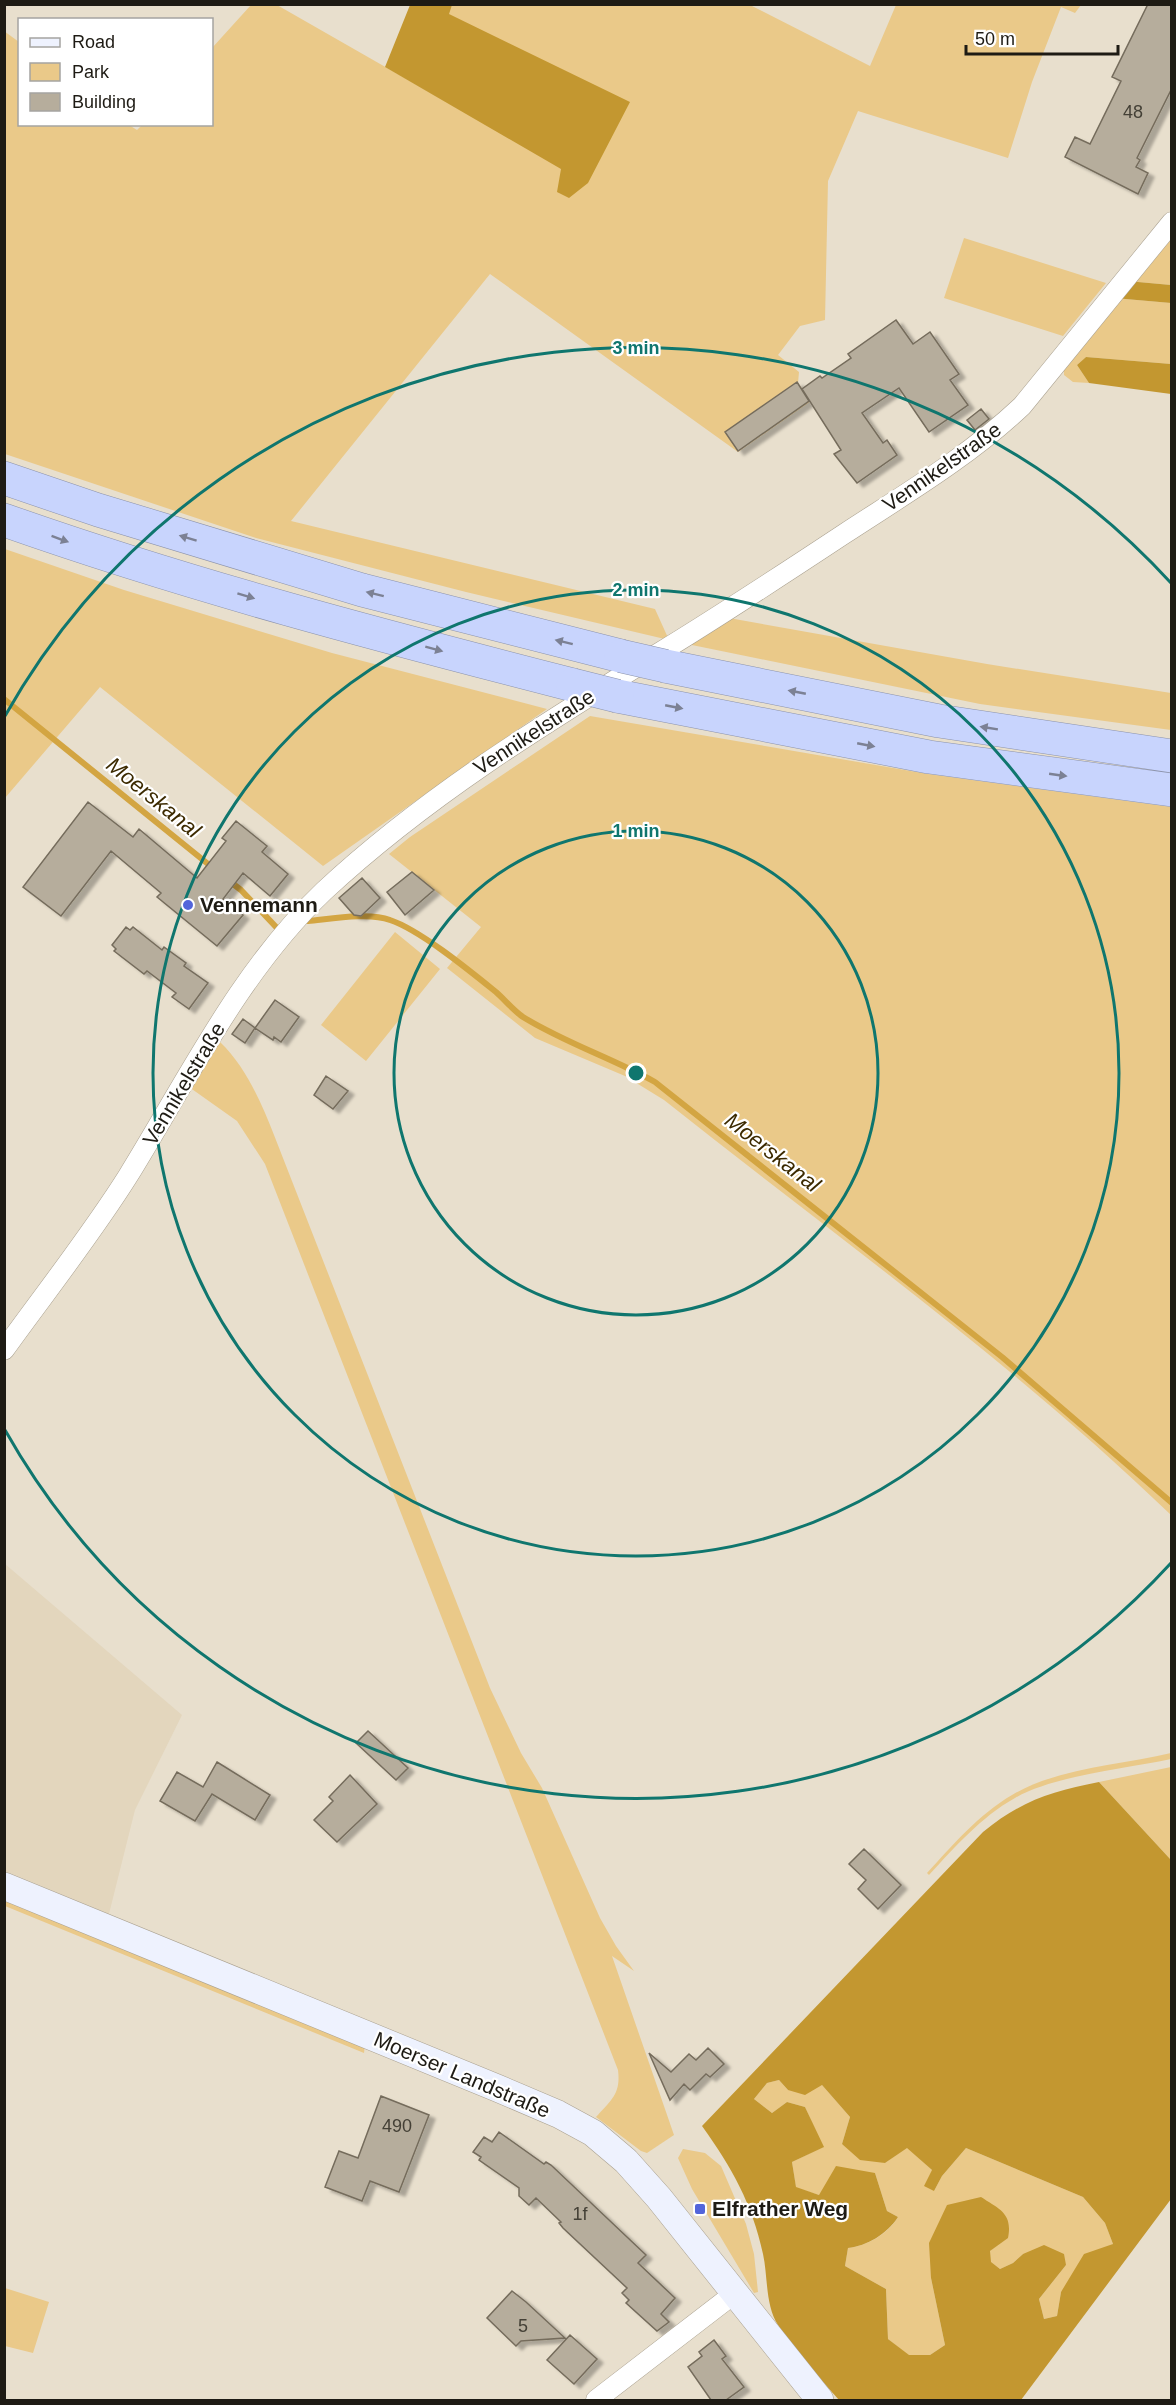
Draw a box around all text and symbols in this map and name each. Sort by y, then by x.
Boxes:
legend [18,18,213,126]
scale bar [966,18,1118,56]
text: 50 m [975,29,1015,49]
text: Road [72,32,115,52]
text: Park [72,62,110,82]
text: Building [72,92,136,112]
house number: 48 [1123,102,1143,122]
text: 3 min [612,338,660,358]
street label: Vennikelstraße [878,417,1005,516]
one-way arrow [179,532,197,542]
one-way arrow [51,535,69,545]
text: 2 min [612,580,660,600]
one-way arrow [366,588,384,598]
one-way arrow [237,592,255,601]
one-way arrow [555,636,573,646]
one-way arrow [425,645,443,654]
street label: Vennikelstraße [469,684,598,779]
one-way arrow [788,687,807,696]
one-way arrow [665,703,684,712]
one-way arrow [979,724,998,733]
one-way arrow [856,741,875,750]
water label: Moerskanal [102,752,207,844]
one-way arrow [1049,770,1068,779]
text: 1 min [612,821,660,841]
place label: Vennemann [200,893,318,916]
marker: Vennemann [181,898,195,912]
street label: Vennikelstraße [138,1018,229,1149]
centre of rings [626,1063,646,1083]
water label: Moerskanal [720,1108,826,1198]
street label: Moerser Landstraße [371,2027,554,2122]
house number: 490 [382,2116,412,2136]
place label: Elfrather Weg [712,2197,848,2220]
marker: Elfrather Weg [693,2202,707,2216]
house number: 1f [572,2204,589,2224]
house number: 5 [518,2316,528,2336]

